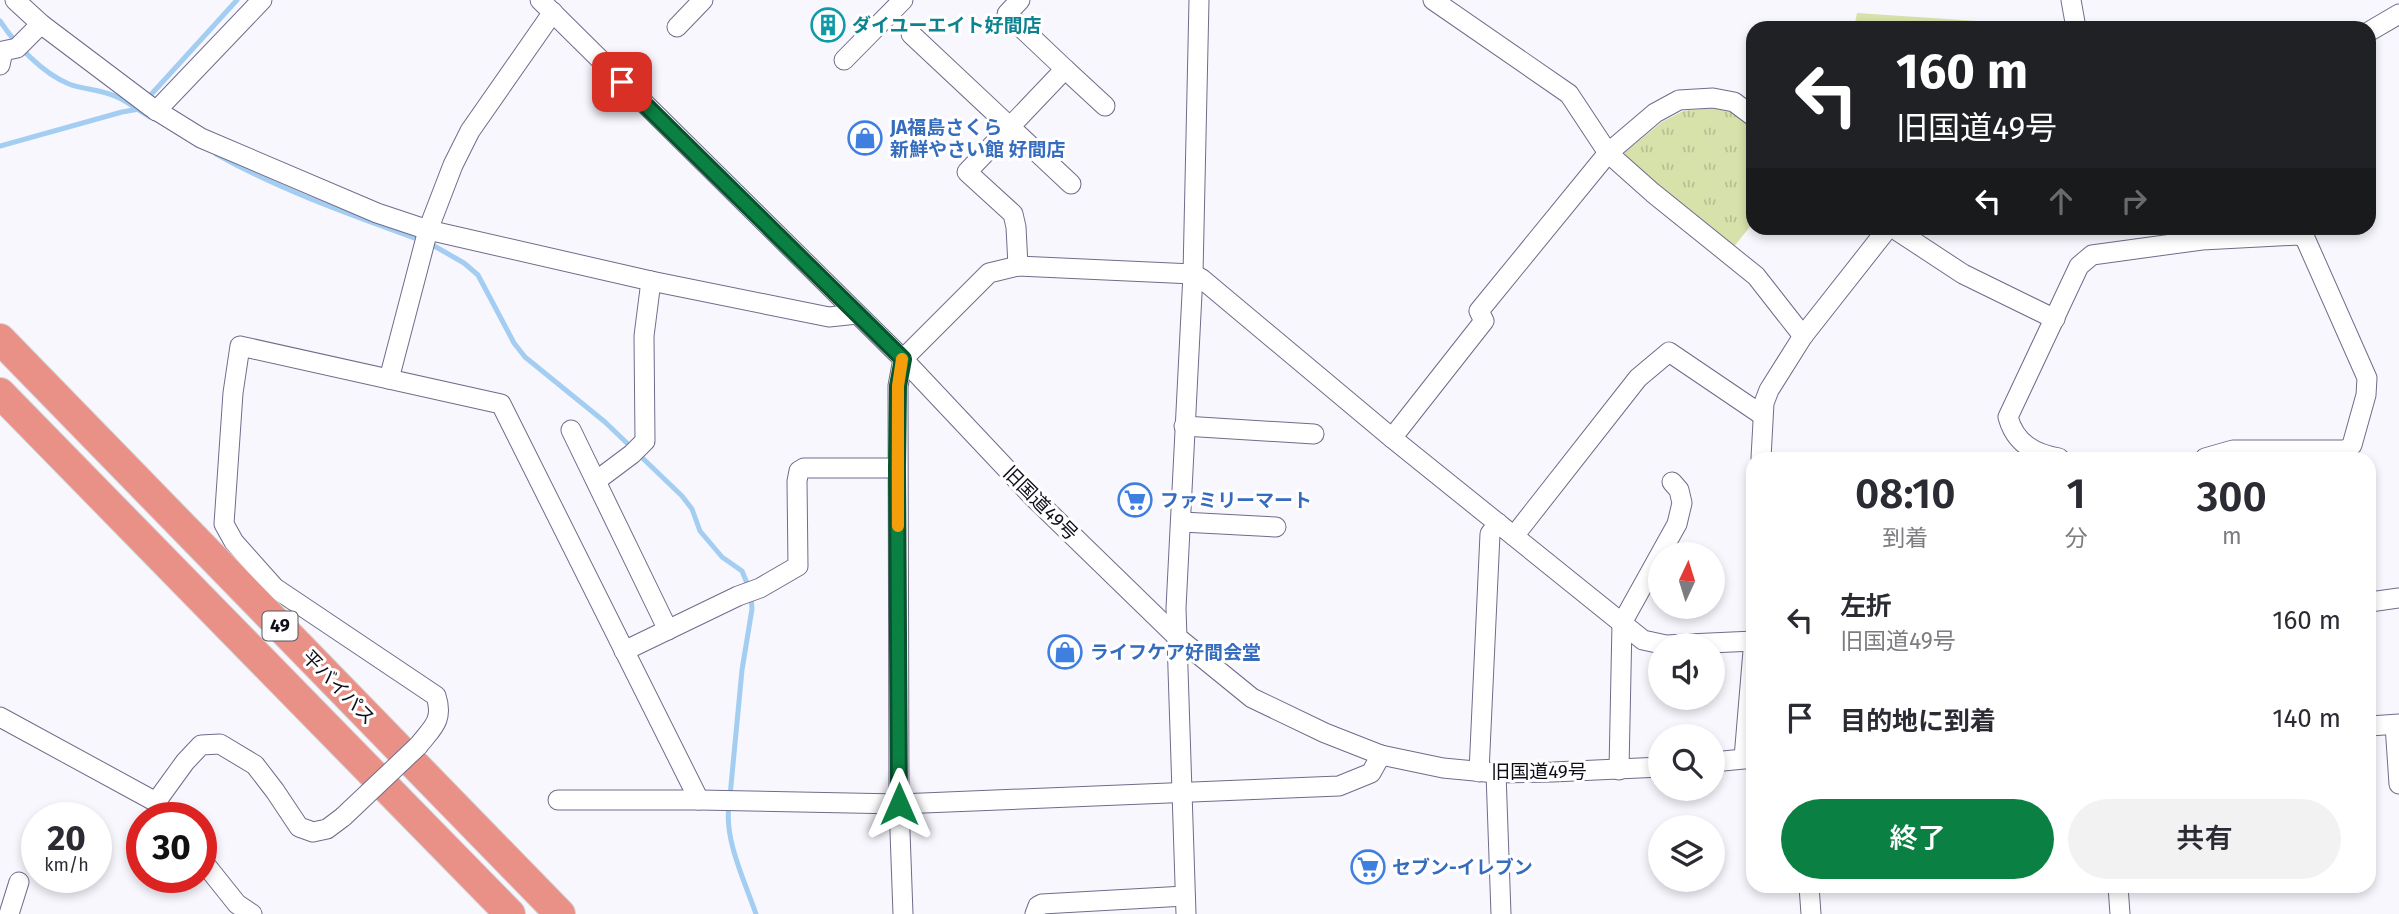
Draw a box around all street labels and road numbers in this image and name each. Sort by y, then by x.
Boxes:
street label: 旧国道49号 [999,461,1083,545]
road number: 49 [262,612,298,640]
street label: 平バイパス [298,645,380,729]
street label: 旧国道49号 [1491,760,1587,783]

